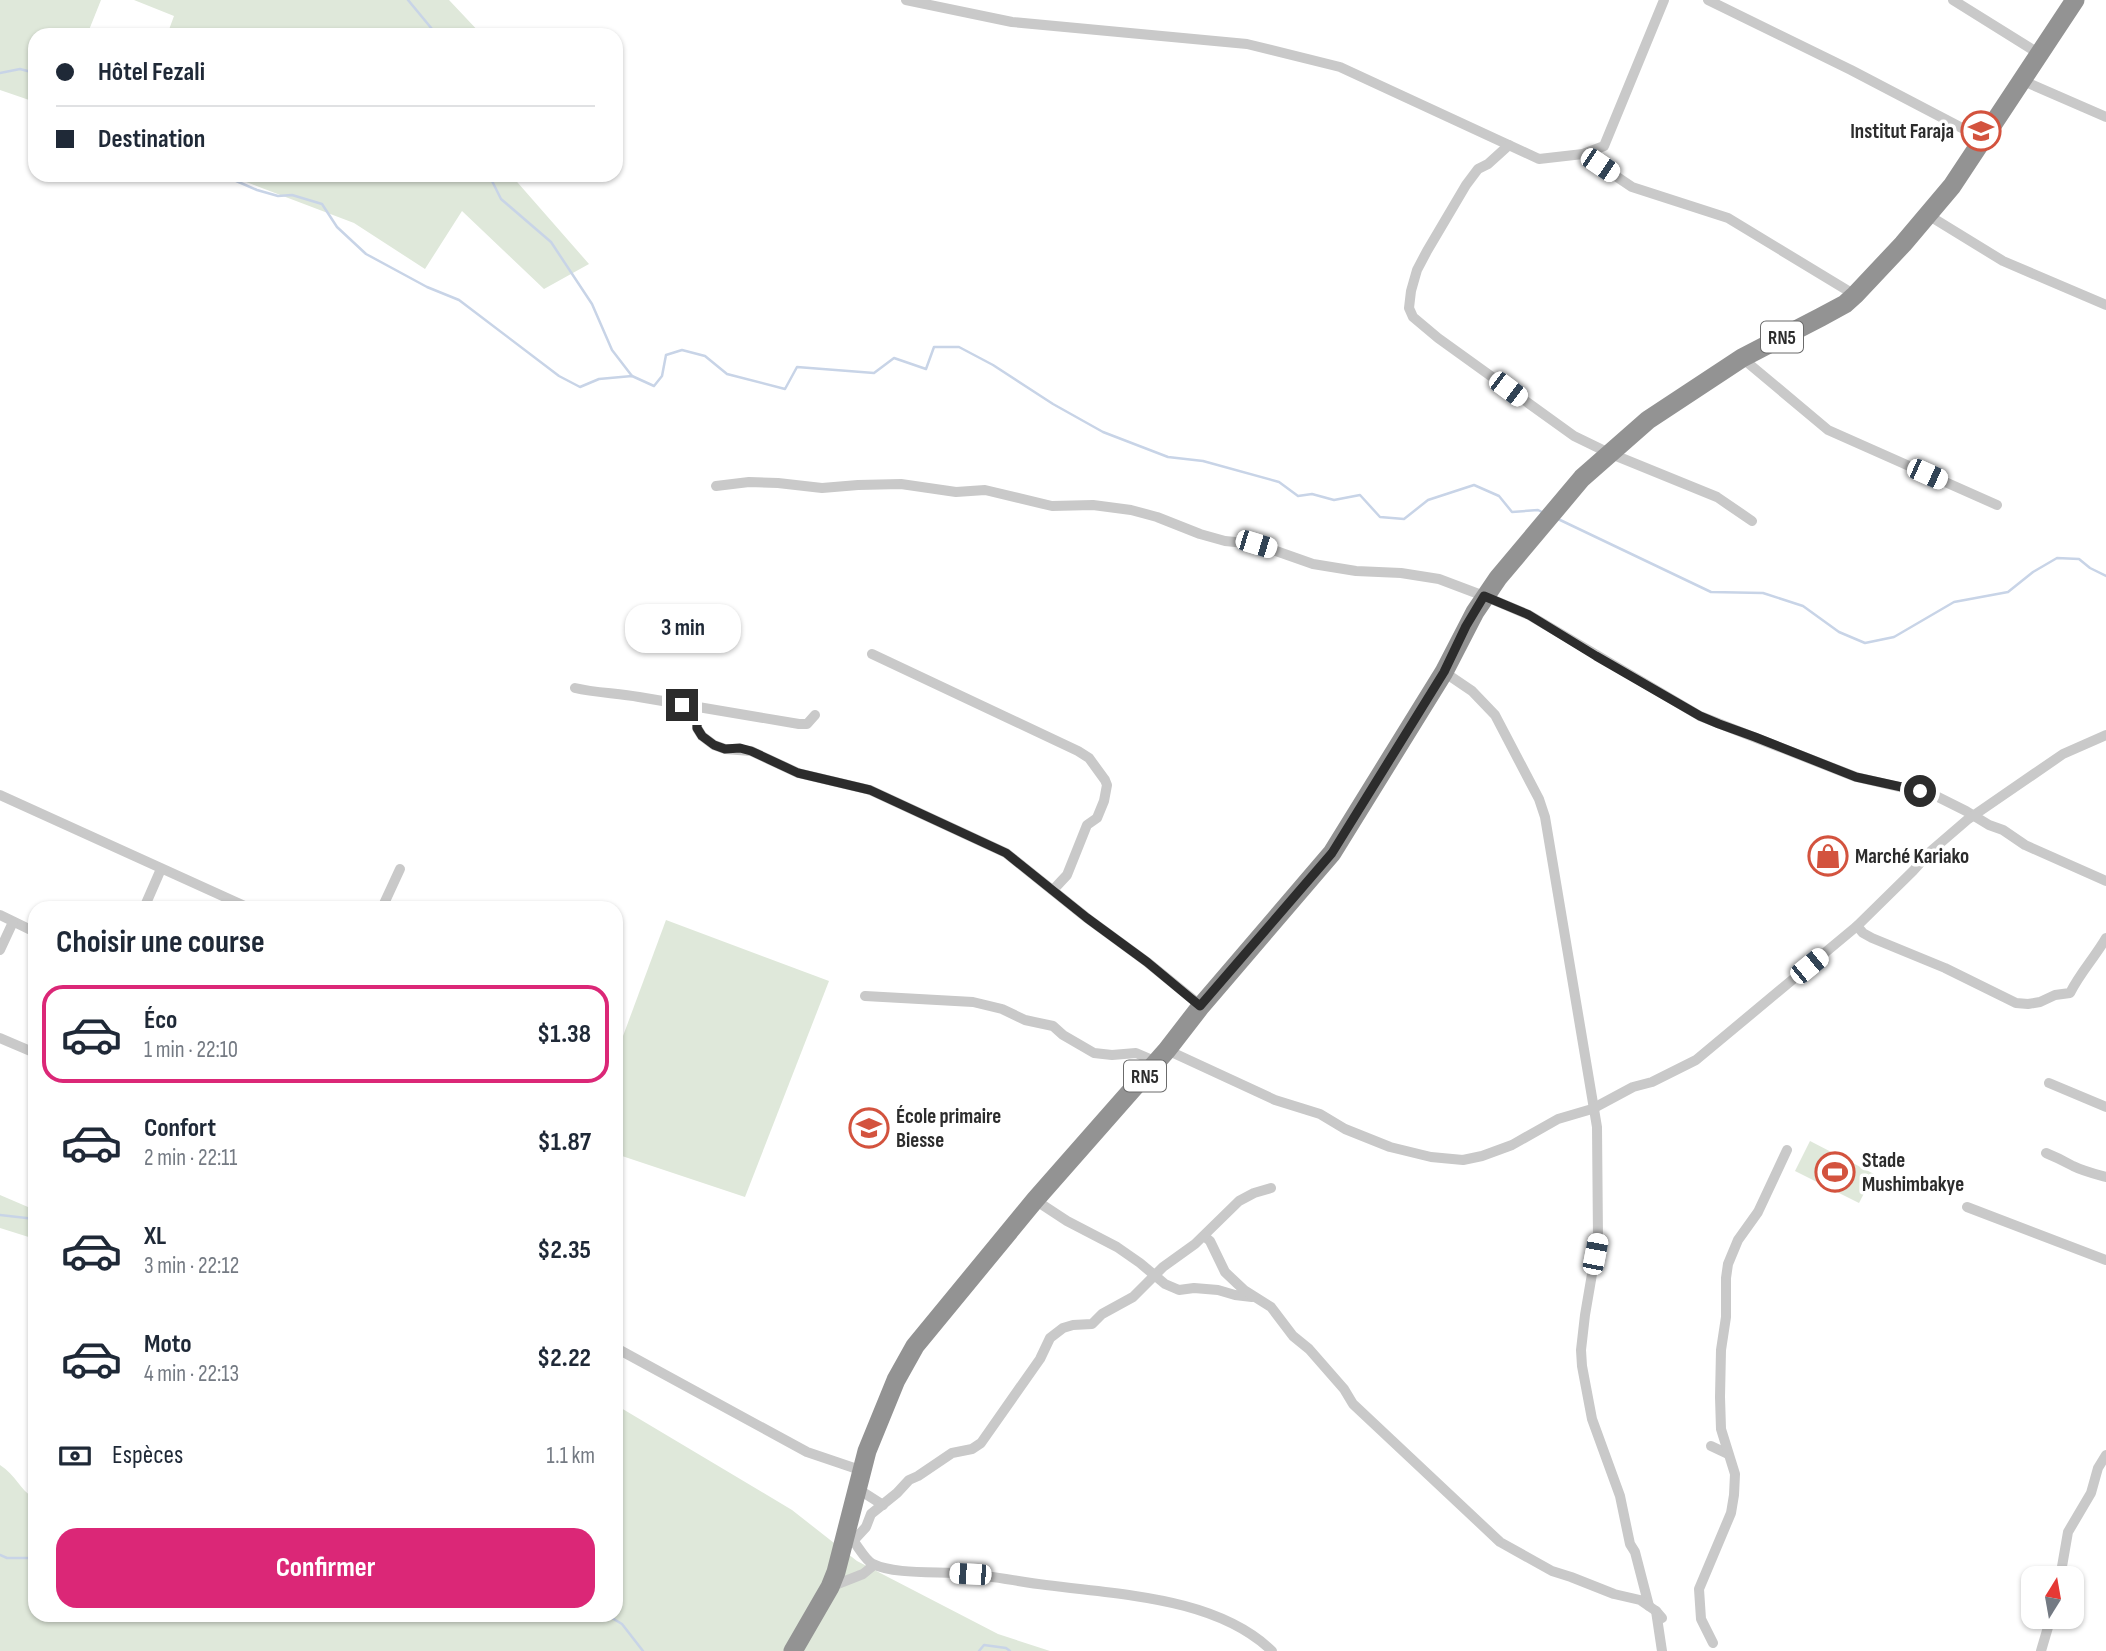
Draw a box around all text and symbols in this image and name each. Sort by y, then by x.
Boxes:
text: Hôtel Fezali [98,57,205,88]
school or university icon: Institut Faraja [1960,110,2002,152]
place label: Institut Faraja [1850,119,1954,144]
text: Destination [98,124,205,155]
car [1577,145,1624,185]
road number: RN5 [1761,322,1803,352]
car [1485,368,1532,410]
car [1904,456,1951,492]
car [1233,528,1280,560]
callout: 3 min [624,604,740,652]
text: 3 min [661,614,705,642]
route end [666,689,698,721]
route start [1904,775,1936,807]
shop icon: Marché Kariako [1807,835,1849,877]
place label: Marché Kariako [1855,844,1969,869]
text: Choisir une course [56,923,265,962]
car [1787,945,1832,987]
icon: car [60,1003,123,1066]
text: Éco [144,1005,177,1036]
text: $1.38 [537,1019,591,1050]
text: 1 min · 22:10 [144,1036,238,1064]
road number: RN5 [1124,1060,1166,1092]
place label: École primaire Biesse [896,1104,1001,1153]
school or university icon: École primaire Biesse [848,1107,890,1149]
icon: car [60,1111,123,1174]
text: Confort [144,1113,216,1144]
text: $1.87 [537,1127,591,1158]
text: 2 min · 22:11 [144,1144,237,1172]
place label: Stade Mushimbakye [1862,1148,1964,1197]
sports icon: Stade Mushimbakye [1814,1151,1856,1193]
icon: car [60,1219,123,1282]
text: XL [144,1221,166,1252]
car [1581,1231,1610,1277]
text: $2.35 [537,1235,591,1266]
text: 3 min · 22:12 [144,1252,239,1280]
icon: car [60,1327,123,1390]
text: Moto [144,1329,192,1360]
text: $2.22 [537,1343,591,1374]
text: 4 min · 22:13 [144,1360,239,1388]
icon: cash [56,1437,94,1475]
text: Espèces [112,1440,183,1471]
text: 1.1 km [546,1442,595,1470]
button: Confirmer [56,1528,595,1608]
car [949,1562,992,1586]
north arrow [2021,1566,2084,1629]
map controls [2021,1566,2084,1629]

